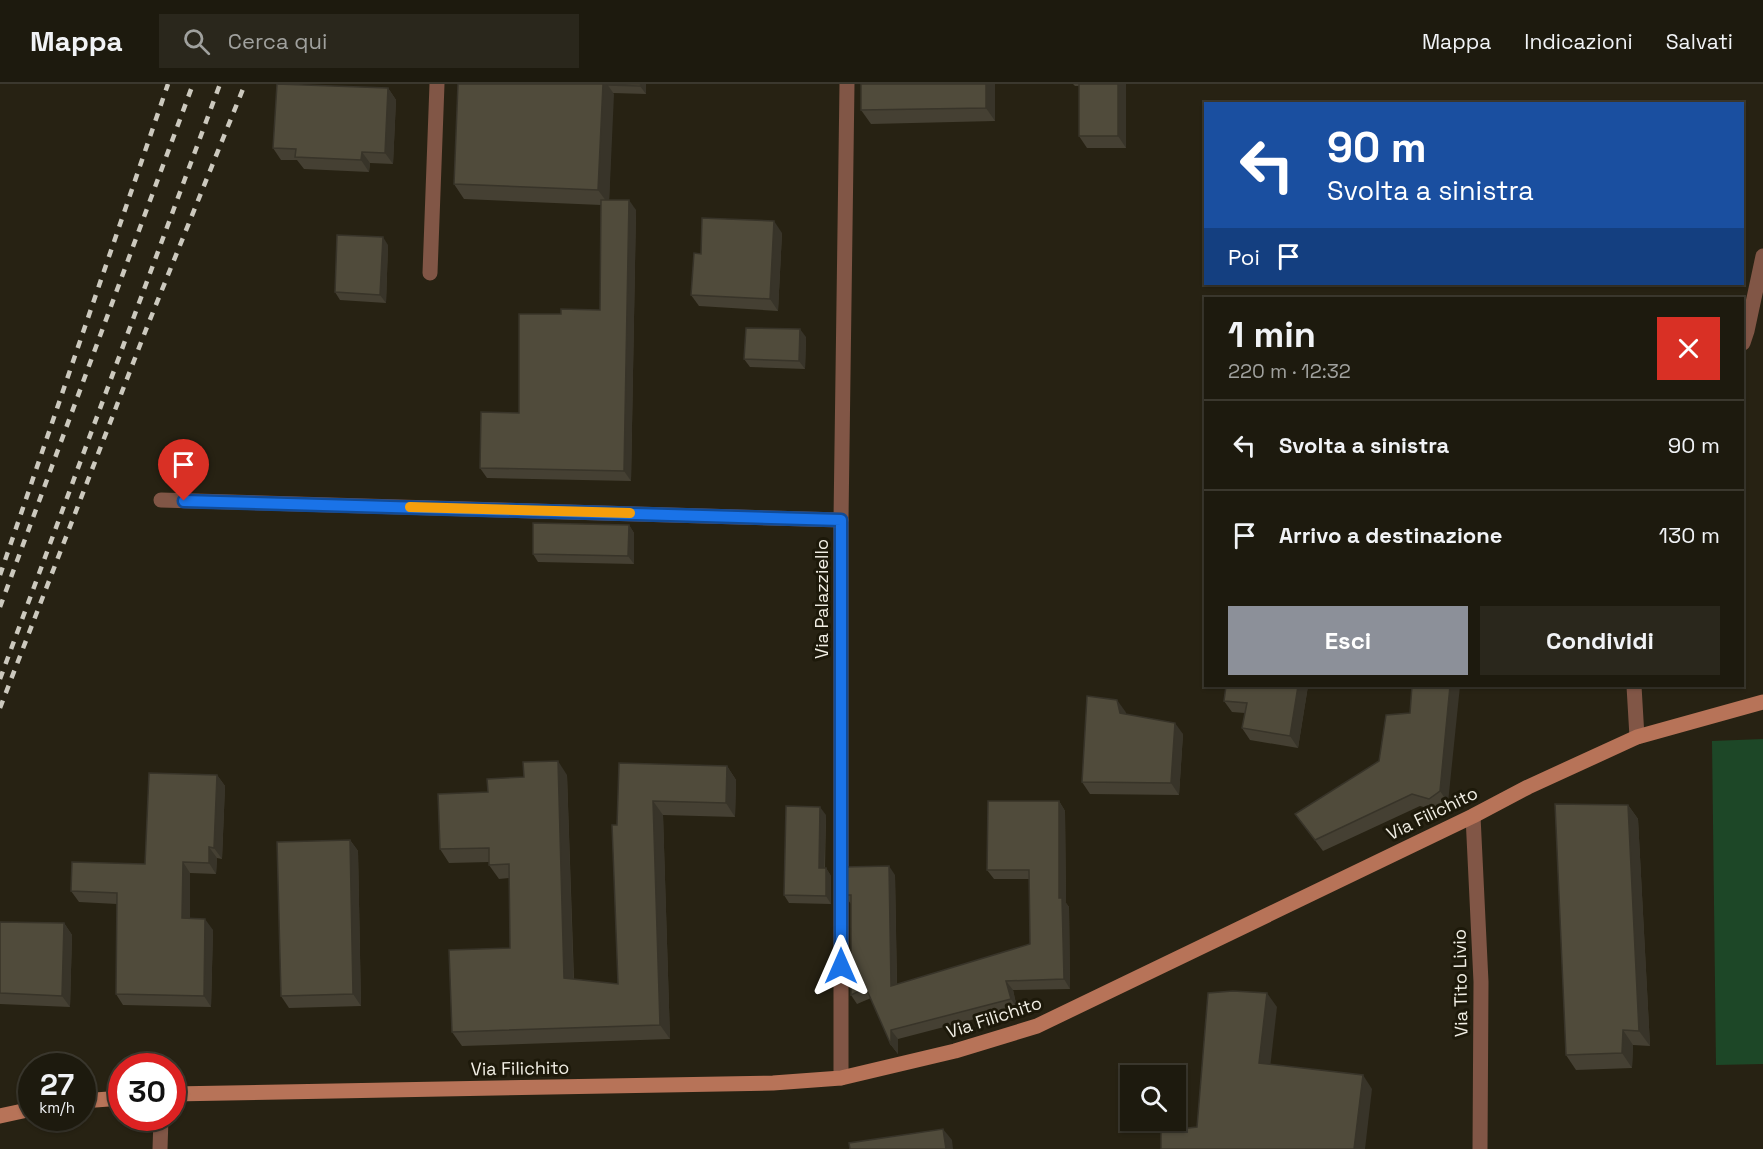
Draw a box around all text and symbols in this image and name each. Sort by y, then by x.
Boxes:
search box [159,14,579,68]
text: Mappa [30,23,123,59]
icon: search [180,25,213,58]
text: Cerca qui [228,27,327,55]
text: Mappa [1422,28,1491,55]
text: Indicazioni [1524,28,1633,55]
text: Salvati [1666,28,1733,55]
text: 90 m [1327,121,1427,174]
icon: left [1228,126,1306,204]
text: Svolta a sinistra [1327,173,1534,208]
icon: arrive [1272,240,1305,273]
text: Poi [1228,243,1260,271]
text: 1 min [1228,312,1316,358]
button: close [1657,317,1720,380]
text: 220 m · 12:32 [1228,358,1351,384]
icon: left [1228,429,1261,462]
text: Svolta a sinistra [1279,431,1449,459]
text: 90 m [1668,431,1720,459]
pin [158,439,209,501]
icon: arrive [167,448,200,481]
icon: arrive [1228,519,1261,552]
text: Arrivo a destinazione [1279,521,1502,549]
text: 130 m [1659,521,1720,549]
street label: Via Palazziello [810,539,833,659]
button: Esci [1228,606,1468,675]
button: Condividi [1480,606,1720,675]
street label: Via Filichito [1383,781,1481,845]
street label: Via Tito Livio [1448,929,1472,1037]
position arrow [809,934,873,998]
street label: Via Filichito [943,991,1045,1043]
speed limit sign: 30 [108,1053,186,1131]
street label: Via Filichito [470,1056,570,1080]
text: 27 [40,1065,74,1104]
map controls [1120,1065,1186,1131]
button: search [1120,1065,1186,1131]
text: km/h [39,1098,75,1117]

